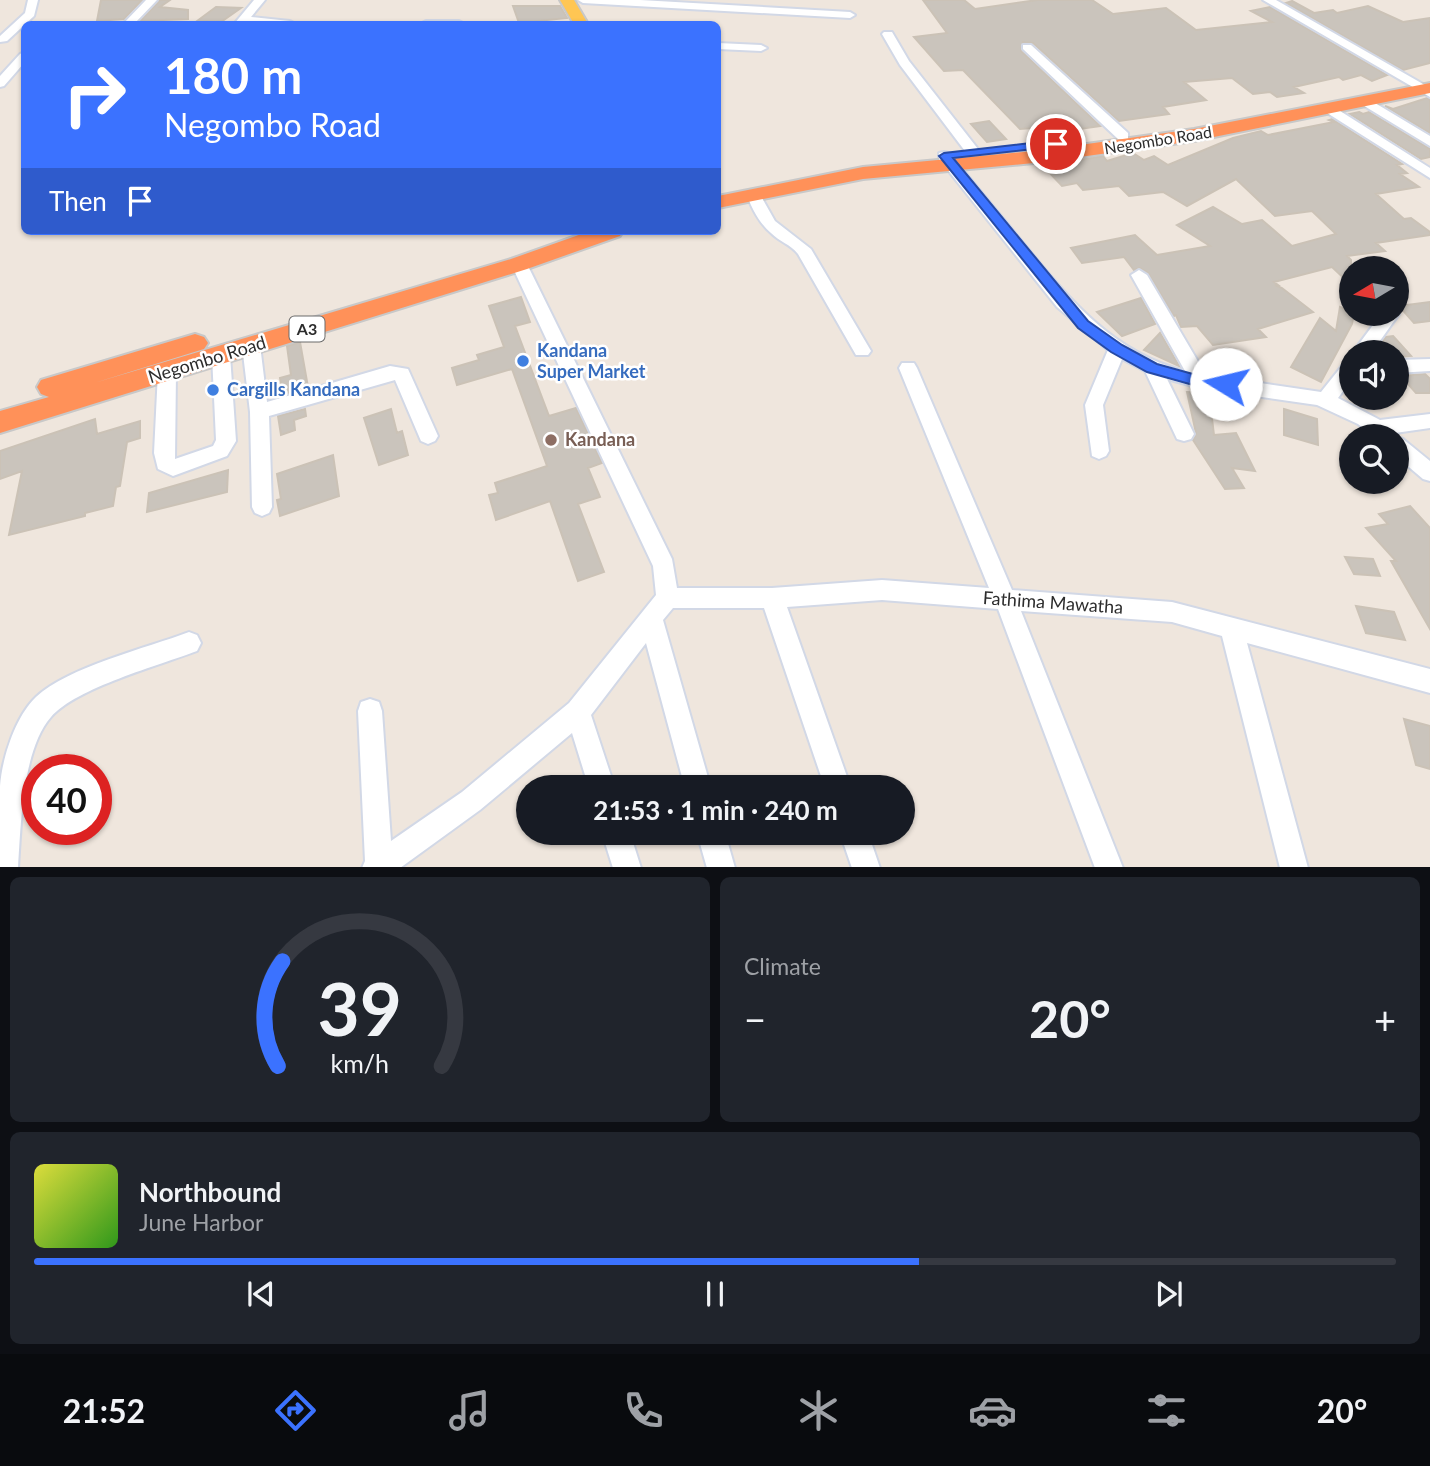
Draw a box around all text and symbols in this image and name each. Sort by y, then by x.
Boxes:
text: 180 m [164,46,302,104]
icon: right [49,49,140,140]
text: Negombo Road [164,105,381,144]
pin [1026,114,1086,174]
street label: Negombo Road [1103,122,1213,157]
icon: arrive [1037,125,1075,163]
icon: arrive [121,182,159,220]
text: Then [49,185,107,217]
north arrow [1339,256,1409,326]
map controls [1339,256,1409,494]
road number: A3 [290,316,324,342]
street label: Negombo Road [145,331,268,387]
place label: Kandana Super Market [537,339,646,382]
button: sound [1339,340,1409,410]
position arrow [1189,347,1263,421]
marker: Kandana Super Market [515,353,531,369]
place label: Cargills Kandana [227,378,360,400]
marker: Cargills Kandana [205,382,221,398]
button: search [1339,424,1409,494]
place label: Kandana [565,428,635,450]
marker: Kandana [543,432,559,448]
street label: Fathima Mawatha [982,586,1124,618]
speed limit sign: 40 [21,754,112,845]
text: 21:53 · 1 min · 240 m [593,794,838,826]
text: Climate [744,952,821,980]
text: 39 [318,964,402,1052]
text: 20° [1029,987,1111,1049]
text: − [744,996,766,1042]
text: + [1374,996,1396,1042]
text: km/h [331,1047,389,1077]
text: Northbound [139,1176,281,1208]
text: June Harbor [139,1208,263,1236]
icon: previous [242,1275,280,1313]
icon: pause [696,1275,734,1313]
icon: next [1150,1275,1188,1313]
icon: directions [271,1386,320,1435]
icon: music [445,1386,494,1435]
icon: phone [619,1386,668,1435]
icon: climate [794,1386,843,1435]
icon: car [968,1386,1017,1435]
icon: filters [1142,1386,1191,1435]
text: 21:52 [63,1391,145,1430]
text: 20° [1317,1391,1367,1430]

